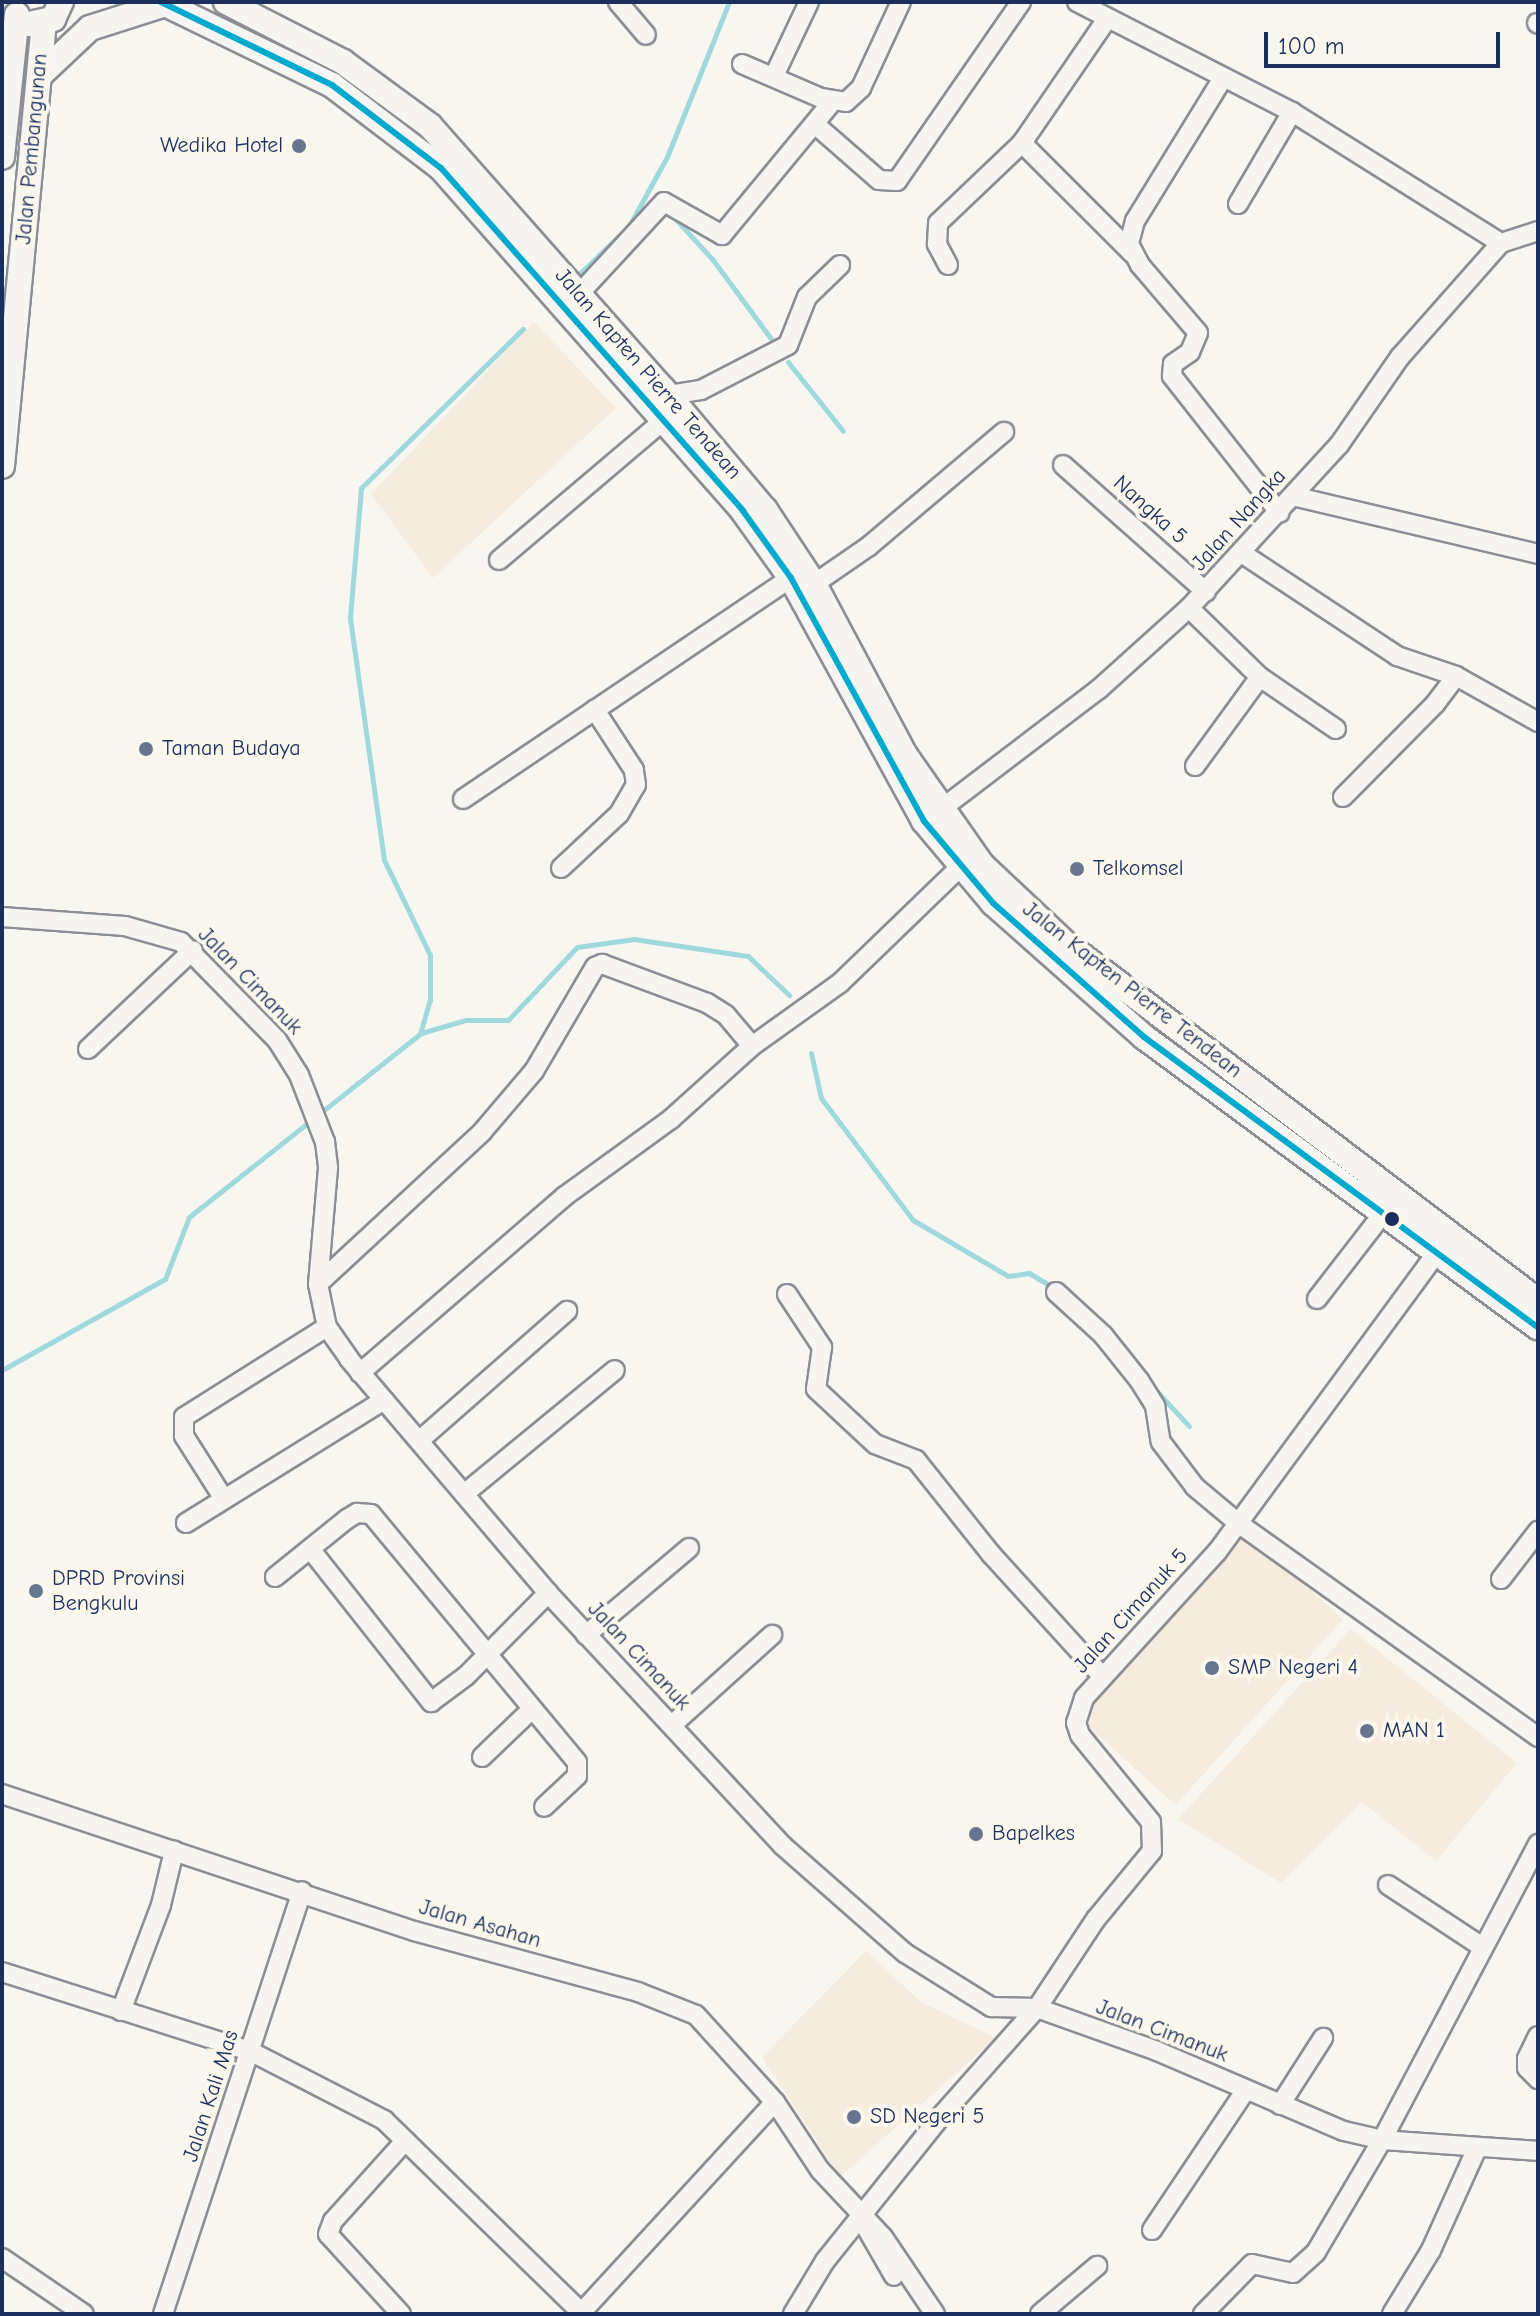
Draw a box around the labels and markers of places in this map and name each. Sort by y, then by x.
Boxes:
place label: Wedika Hotel [160,133,283,159]
marker: Wedika Hotel [290,137,308,155]
place label: Taman Budaya [162,736,301,762]
marker: Taman Budaya [137,740,155,758]
place label: Telkomsel [1093,856,1184,882]
marker: Telkomsel [1068,860,1086,878]
unlabelled marker [1384,1211,1400,1227]
place label: DPRD Provinsi Bengkulu [52,1565,185,1616]
marker: DPRD Provinsi Bengkulu [27,1582,45,1600]
place label: SMP Negeri 4 [1228,1655,1358,1681]
marker: SMP Negeri 4 [1203,1659,1221,1677]
place label: MAN 1 [1383,1718,1445,1744]
marker: MAN 1 [1358,1722,1376,1740]
place label: Bapelkes [992,1821,1075,1847]
marker: Bapelkes [967,1825,985,1843]
place label: SD Negeri 5 [870,2104,985,2130]
marker: SD Negeri 5 [845,2108,863,2126]

